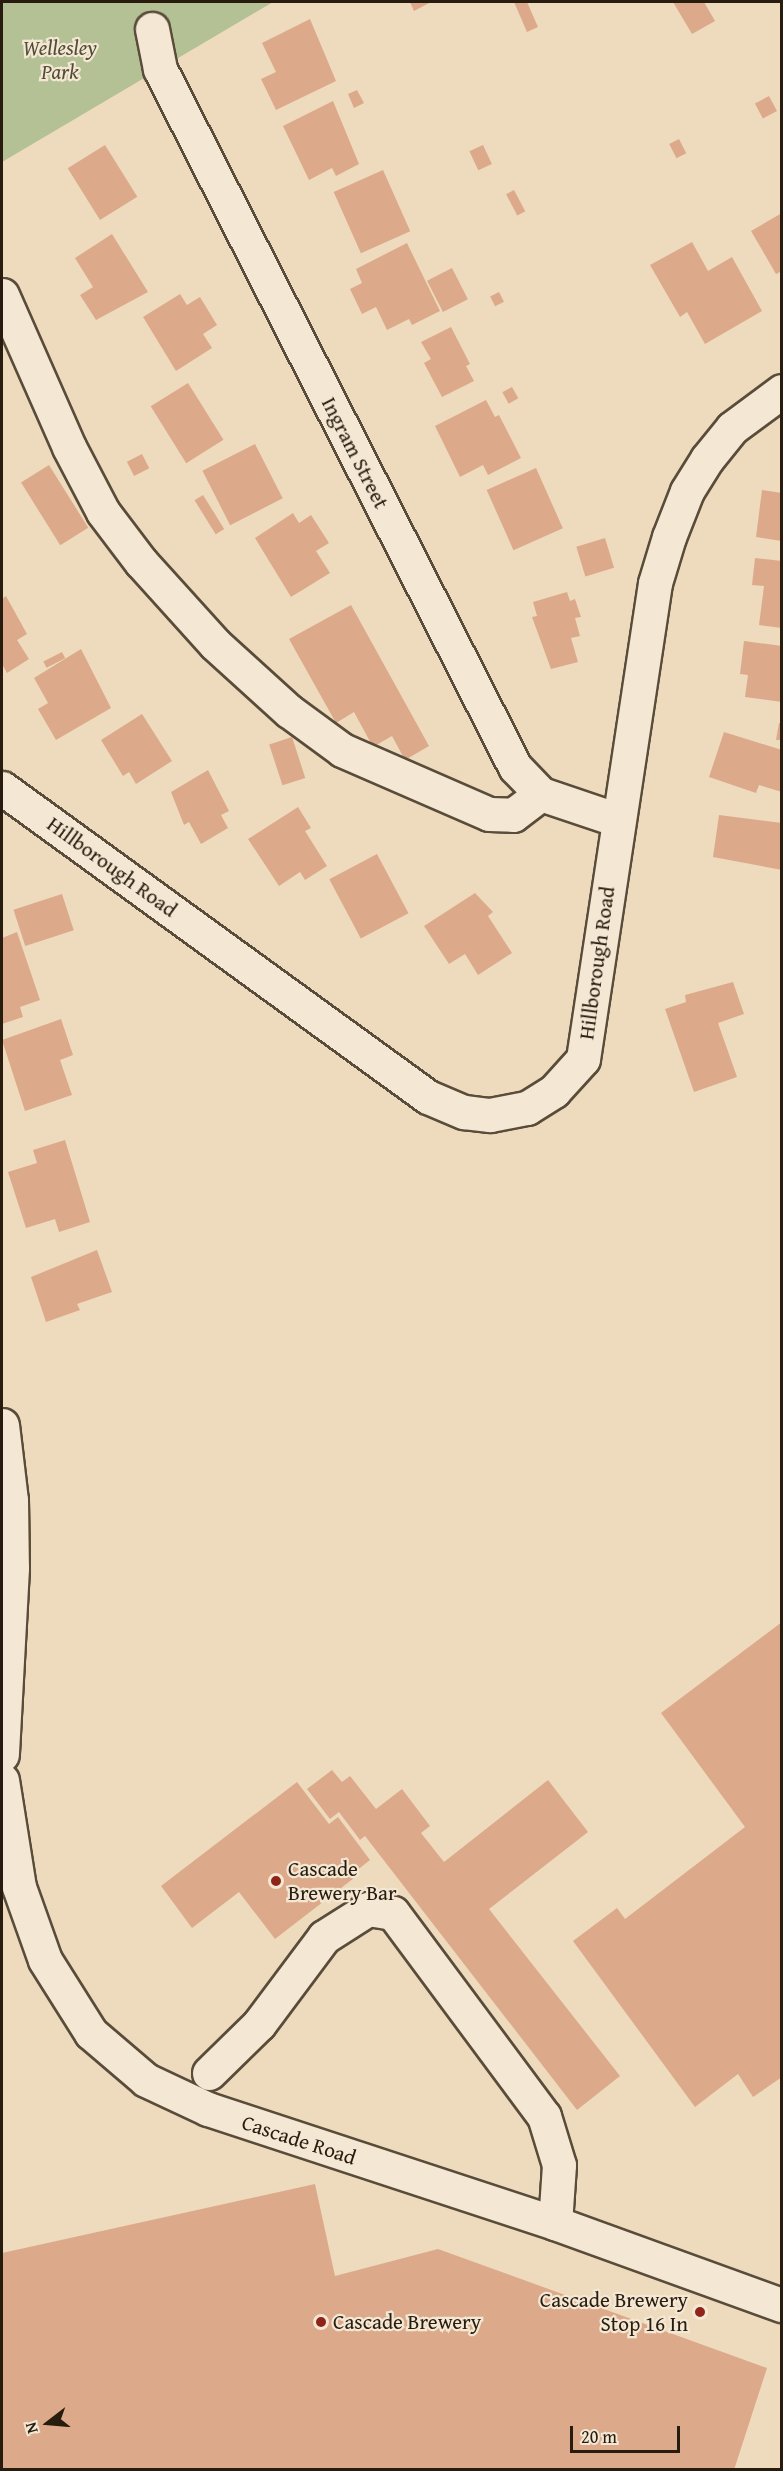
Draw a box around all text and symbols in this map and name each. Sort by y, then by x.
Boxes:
park label: Wellesley Park [23,35,97,85]
street label: Ingram Street [316,393,394,513]
street label: Hillborough Road [42,811,182,923]
street label: Hillborough Road [574,885,620,1041]
place label: Cascade Brewery Bar [288,1856,397,1906]
marker: Cascade Brewery Bar [269,1874,283,1888]
street label: Cascade Road [239,2110,359,2170]
place label: Cascade Brewery Stop 16 In [540,2287,688,2337]
marker: Cascade Brewery Stop 16 In [693,2305,707,2319]
place label: Cascade Brewery [333,2309,481,2335]
marker: Cascade Brewery [314,2315,328,2329]
north arrow [18,2393,78,2453]
scale bar [573,2414,682,2452]
text: N [18,2420,44,2436]
text: 20 m [581,2423,617,2450]

